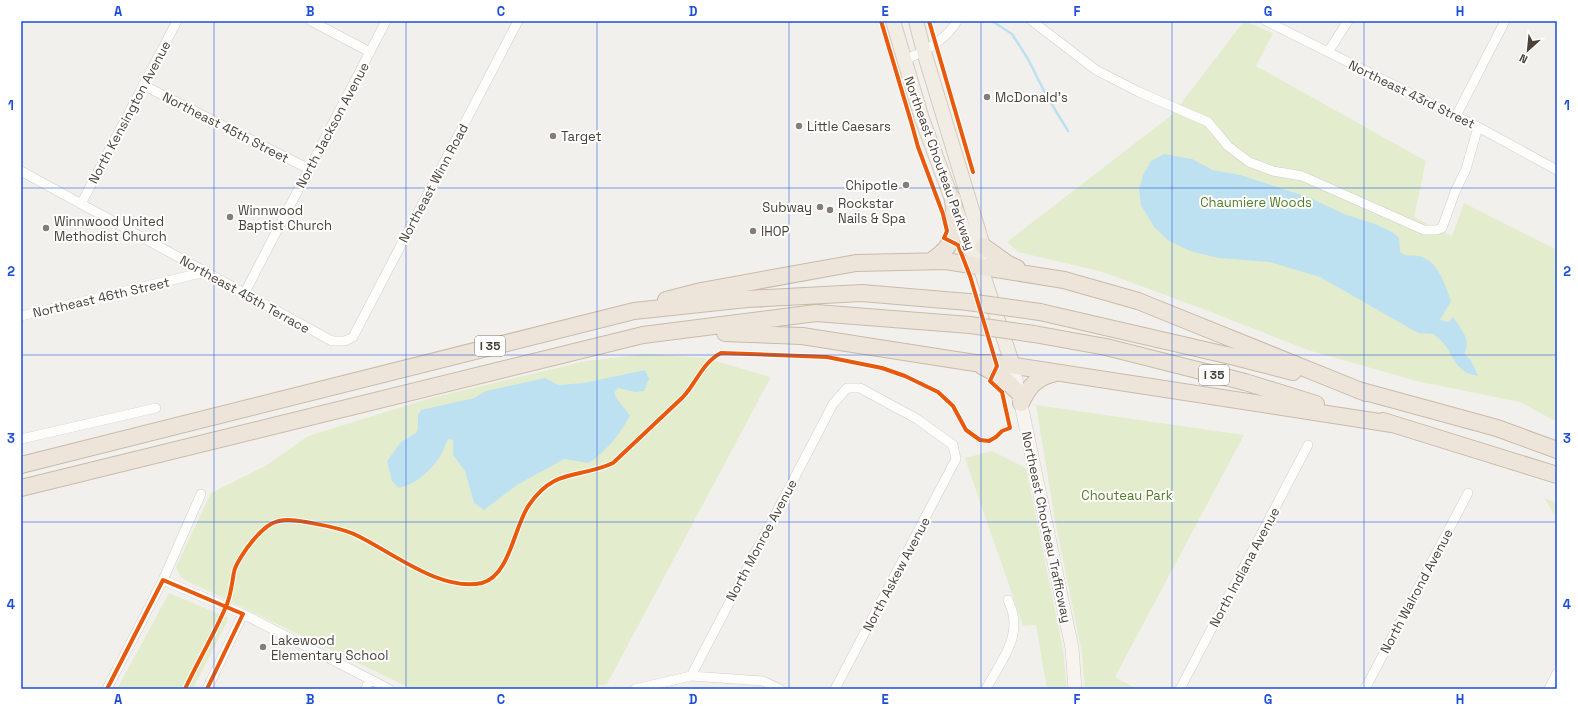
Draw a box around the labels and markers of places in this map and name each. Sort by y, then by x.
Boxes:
place label: McDonald's [995,89,1068,106]
marker: McDonald's [982,92,992,102]
place label: Little Caesars [807,118,891,135]
marker: Little Caesars [794,121,804,131]
place label: Target [561,128,601,145]
marker: Target [548,131,558,141]
place label: Chipotle [845,177,898,194]
marker: Chipotle [901,180,911,190]
place label: Rockstar Nails & Spa [838,195,906,227]
place label: Subway [762,199,812,216]
place label: Winnwood Baptist Church [238,202,332,234]
marker: Subway [815,202,825,212]
marker: Rockstar Nails & Spa [825,205,835,215]
marker: Winnwood Baptist Church [225,212,235,222]
place label: Winnwood United Methodist Church [54,213,167,245]
marker: Winnwood United Methodist Church [41,223,51,233]
place label: IHOP [761,223,789,240]
marker: IHOP [748,226,758,236]
place label: Lakewood Elementary School [271,632,388,664]
marker: Lakewood Elementary School [258,642,268,652]

